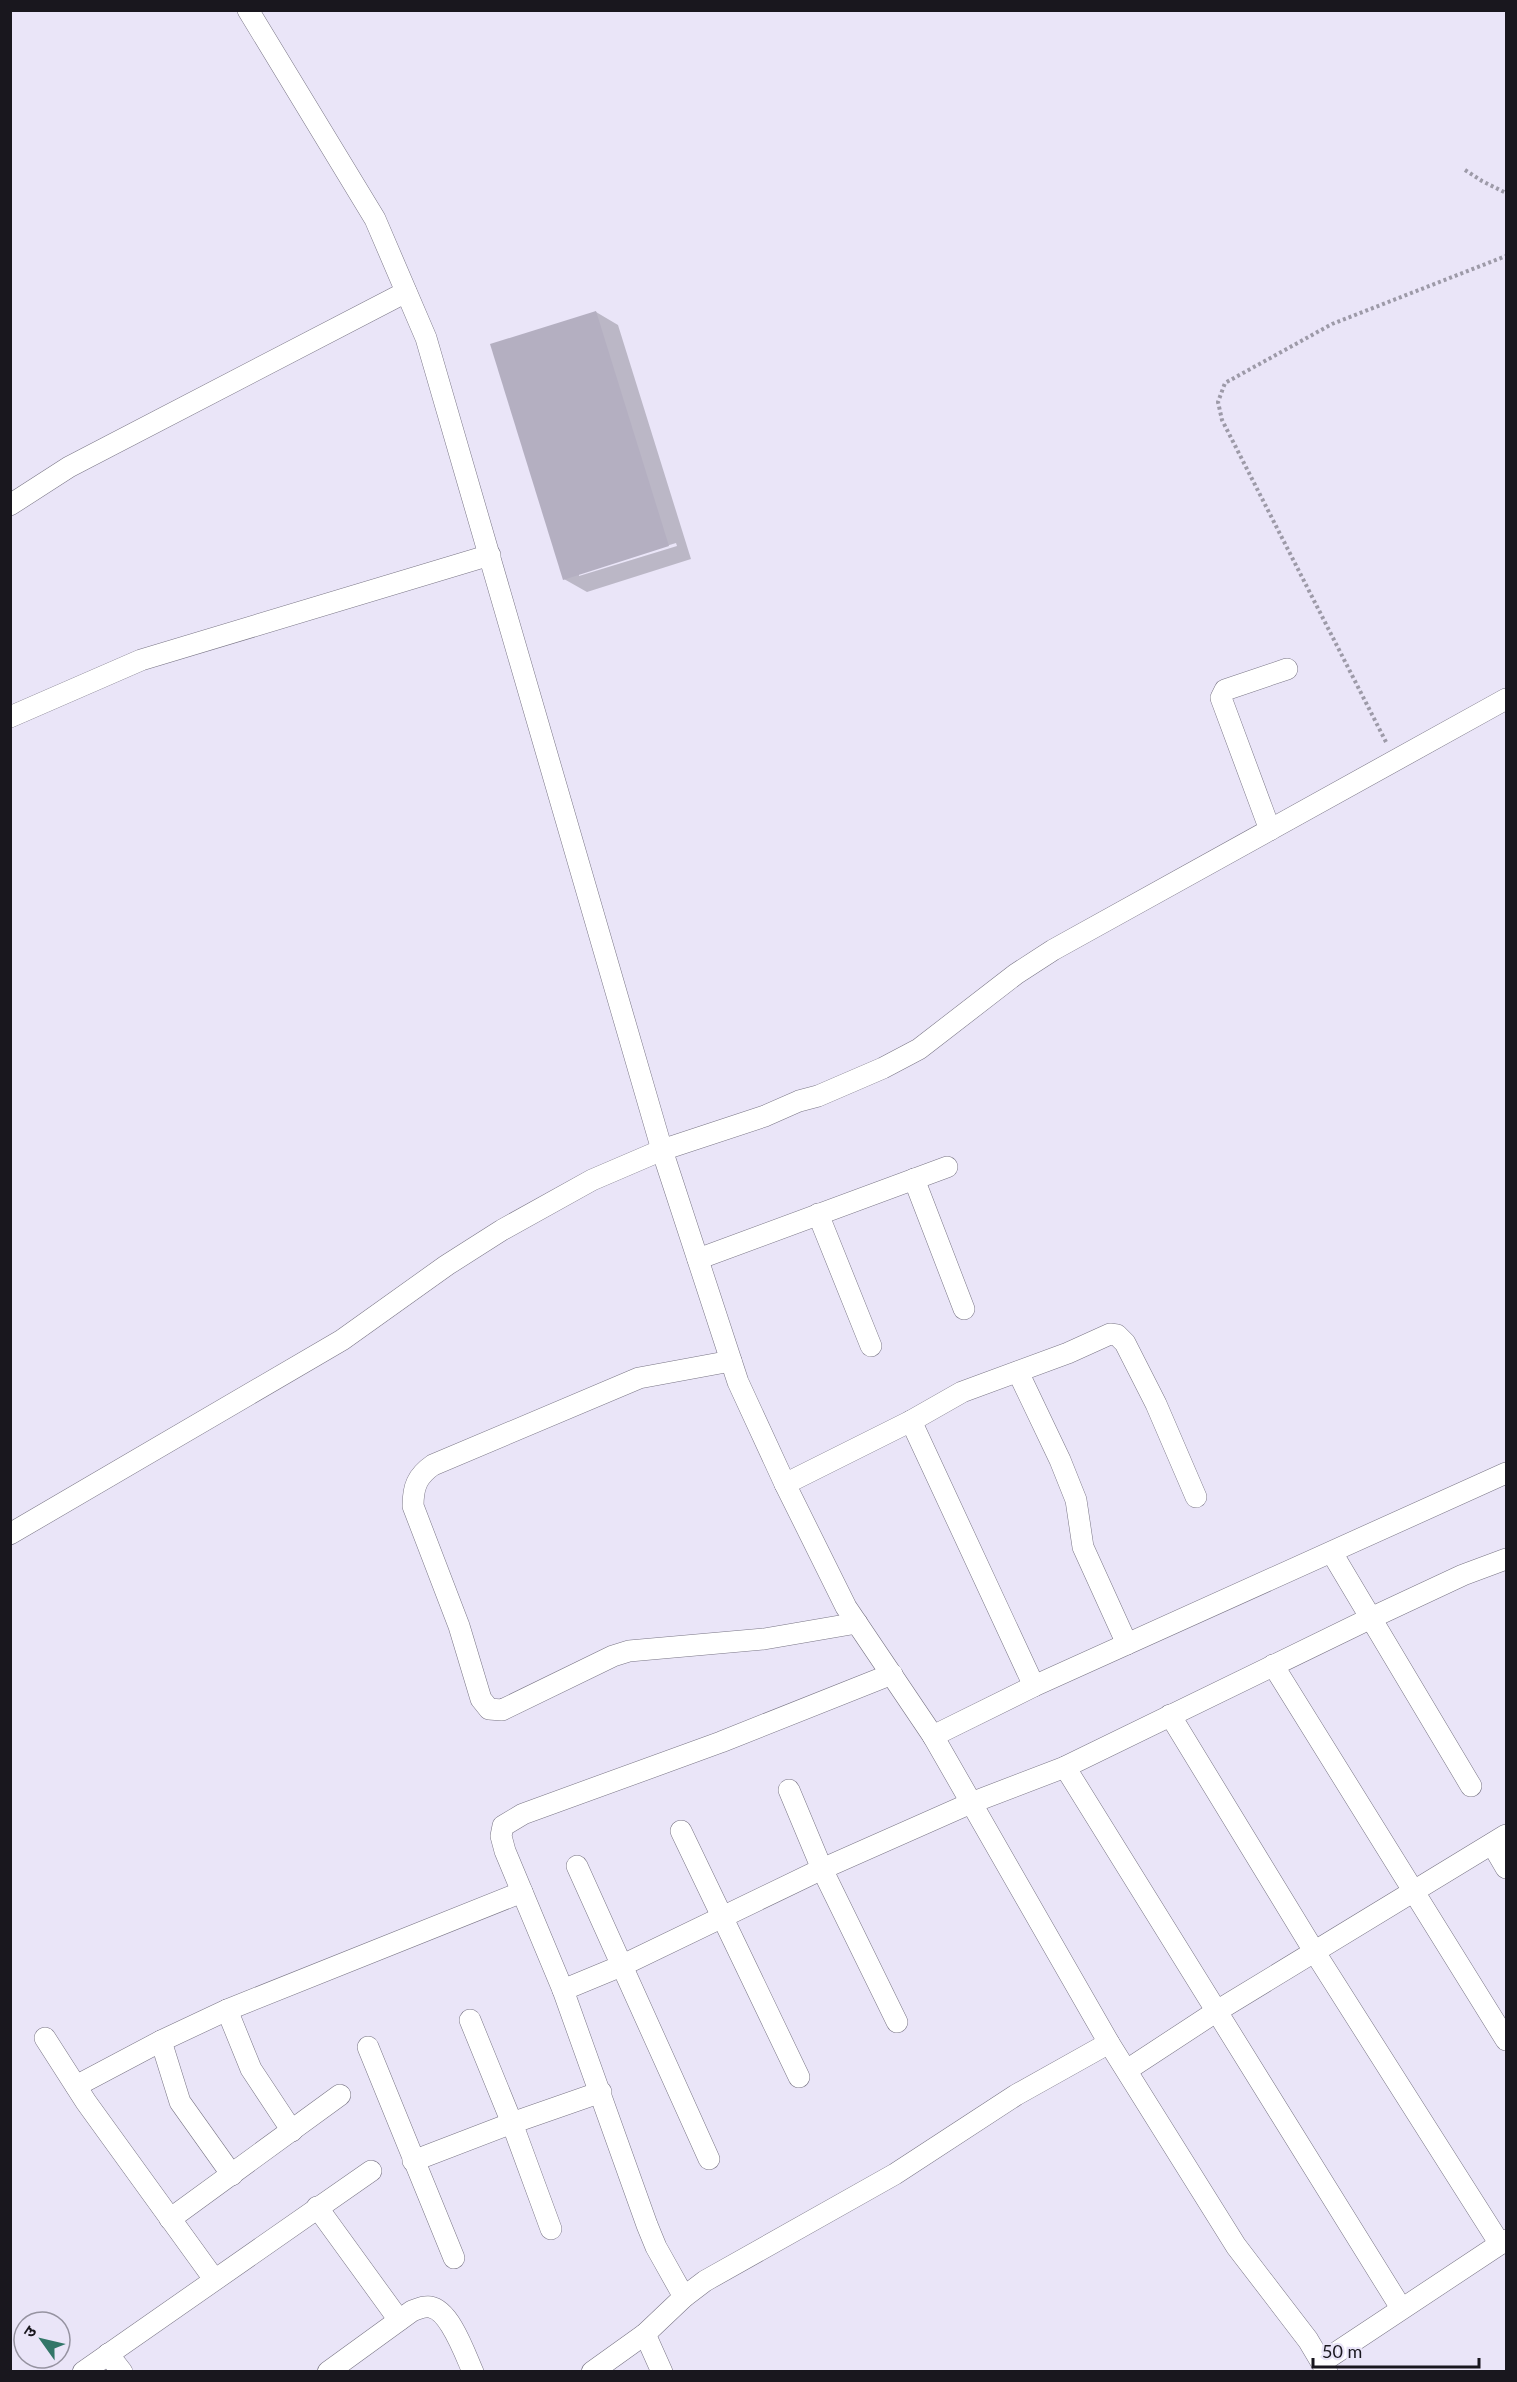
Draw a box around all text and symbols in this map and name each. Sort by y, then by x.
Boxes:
north arrow [12,2310,72,2370]
text: उ [19,2322,40,2341]
scale bar [1313,2331,1480,2369]
text: 50 m [1322,2340,1362,2362]

